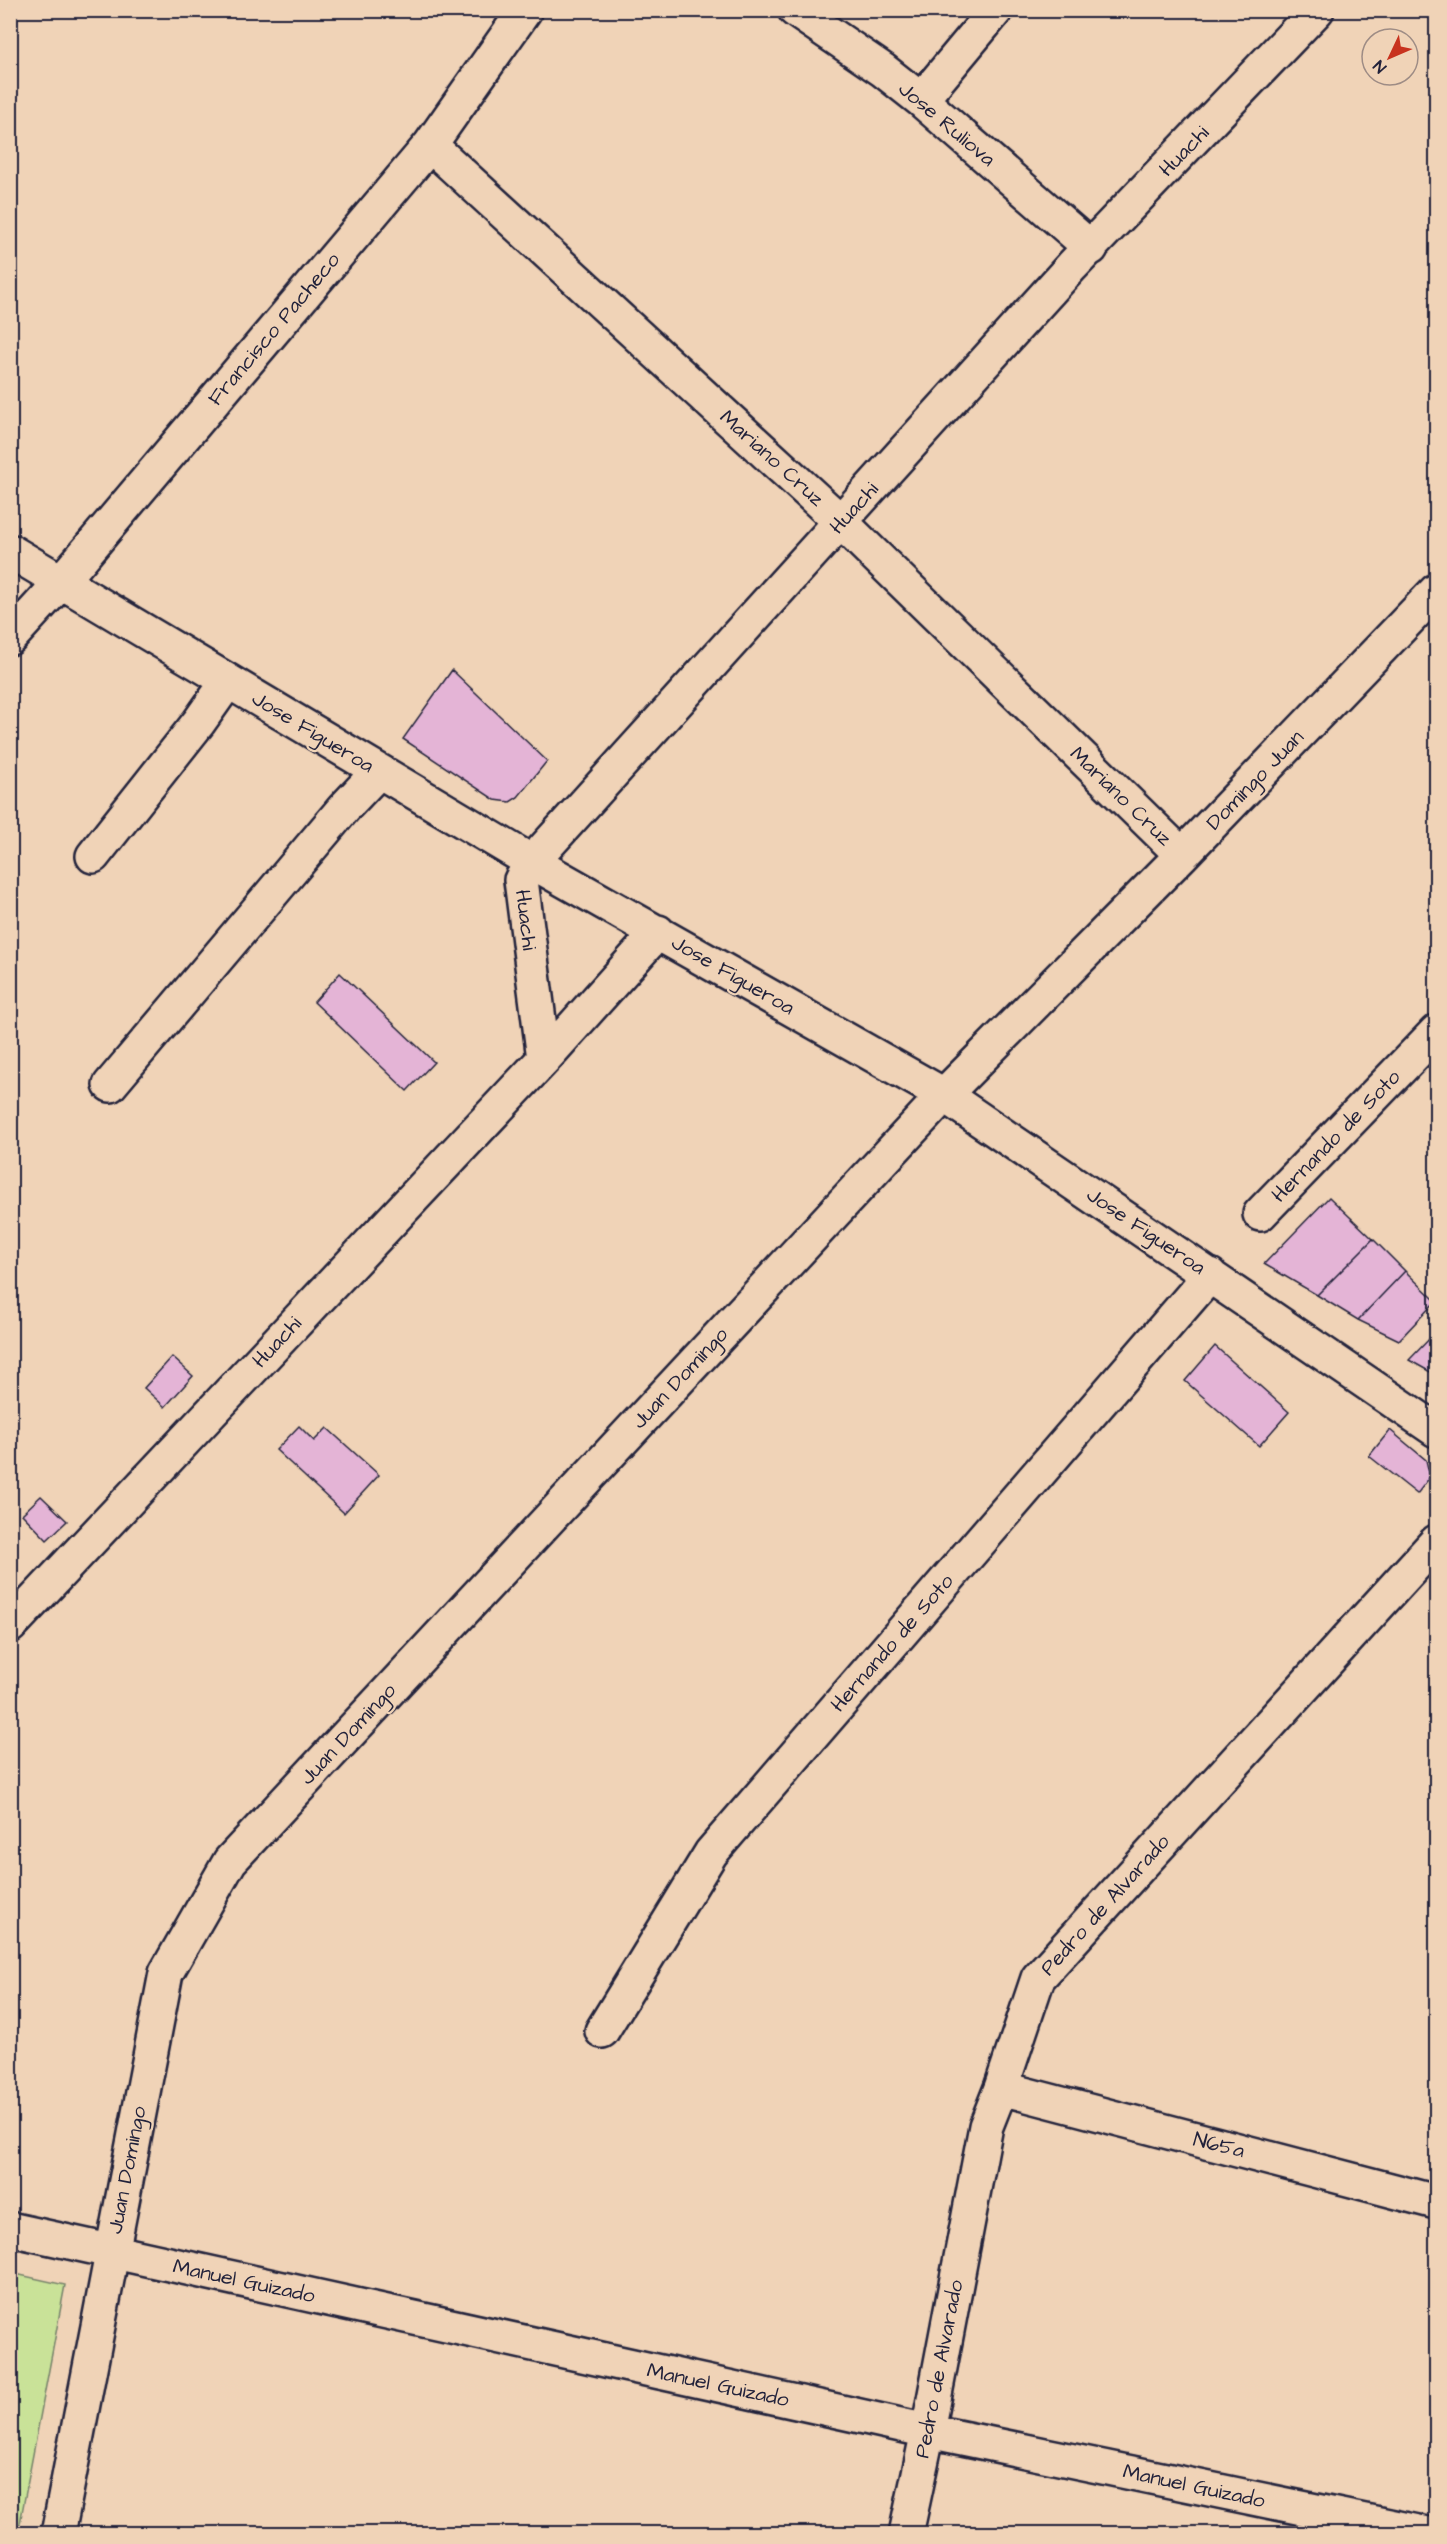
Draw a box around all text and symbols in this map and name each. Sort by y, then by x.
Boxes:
north arrow [1360,27,1420,87]
text: N [1369,55,1391,78]
street label: Jose Ruliova [892,75,1002,173]
street label: Huachi [1152,119,1216,183]
street label: Francisco Pacheco [201,246,347,412]
street label: Mariano Cruz [713,403,831,513]
street label: Huachi [823,476,885,540]
street label: Jose Figueroa [245,684,380,782]
street label: Domingo Juan [1200,723,1312,838]
street label: Mariano Cruz [1064,740,1179,853]
street label: Huachi [508,888,544,952]
street label: Jose Figueroa [665,928,800,1024]
street label: Hernando de Soto [1265,1063,1407,1209]
street label: Jose Figueroa [1080,1180,1212,1283]
street label: Huachi [246,1310,308,1374]
street label: Juan Domingo [625,1321,736,1437]
street label: Hernando de Soto [824,1568,960,1718]
street label: Juan Domingo [293,1677,404,1793]
street label: Pedro de Alvarado [1034,1828,1176,1982]
street label: Juan Domingo [100,2104,156,2237]
street label: N65a [1190,2125,1248,2165]
street label: Manuel Guizado [170,2252,318,2310]
street label: Pedro de Alvarado [907,2277,971,2461]
street label: Manuel Guizado [644,2356,792,2414]
street label: Manuel Guizado [1120,2457,1268,2515]

